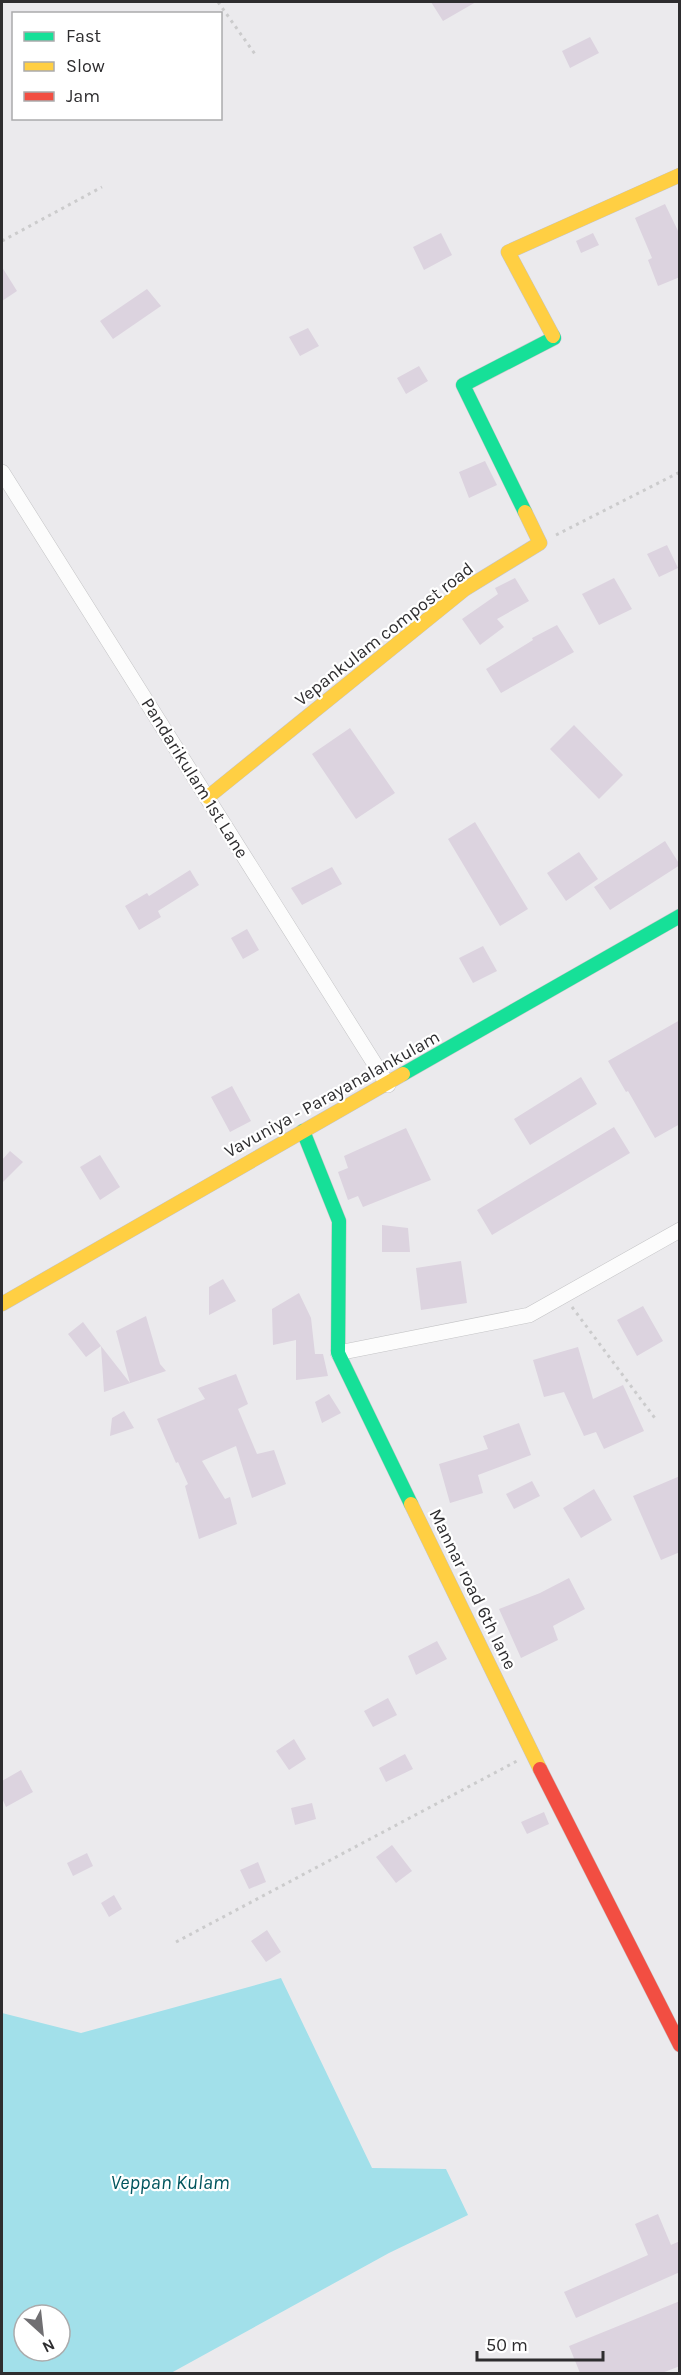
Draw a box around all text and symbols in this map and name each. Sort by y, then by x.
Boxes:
legend [12,12,222,120]
text: Fast [66,25,101,47]
text: Slow [66,55,105,77]
text: Jam [66,85,100,107]
street label: Vepankulam compost road [290,557,478,711]
street label: Pandarikulam 1st Lane [137,694,253,862]
street label: Vavuniya - Parayanalankulam [221,1026,443,1162]
street label: Mannar road 6th lane [425,1505,521,1673]
water label: Veppan Kulam [110,2171,230,2194]
north arrow [12,2303,72,2363]
scale bar [477,2324,603,2362]
text: 50 m [486,2334,528,2356]
text: N [39,2335,58,2357]

